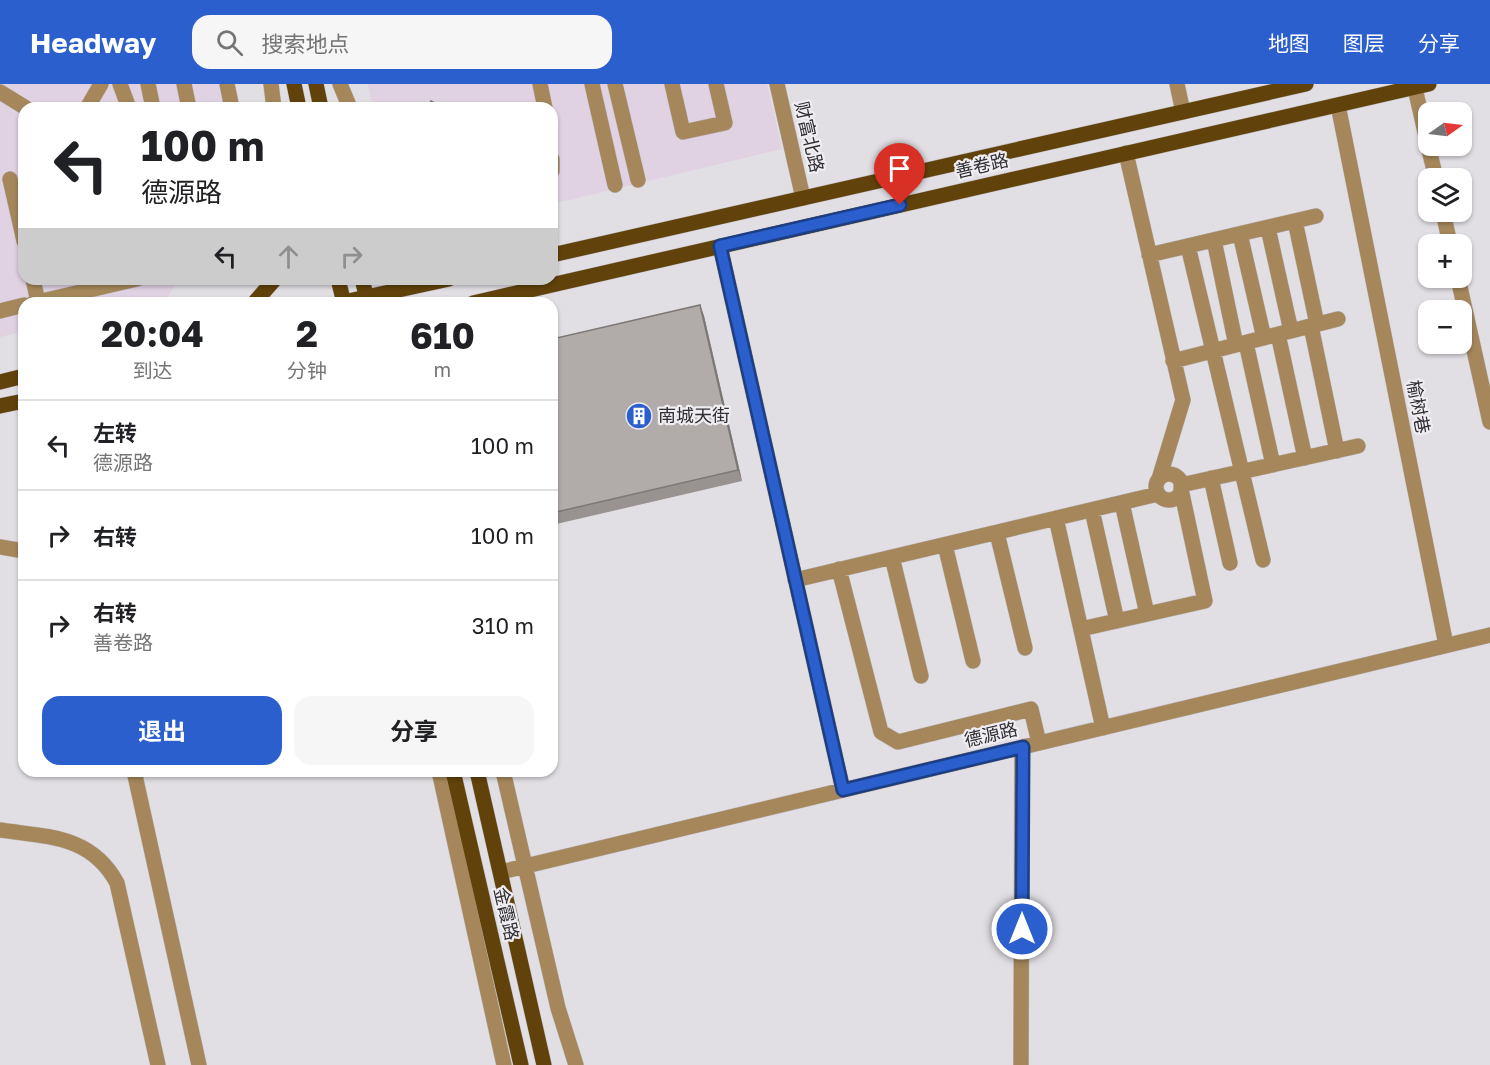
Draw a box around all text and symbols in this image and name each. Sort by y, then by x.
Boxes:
search box [192,15,612,69]
text: Headway [30,26,156,59]
icon: search [213,26,246,59]
text: 搜索地点 [261,30,349,57]
text: 地图 [1268,30,1310,56]
text: 图层 [1343,30,1385,56]
text: 分享 [1418,30,1460,56]
street label: 财富北路 [791,99,829,174]
north arrow [1418,102,1472,156]
map controls [1418,102,1472,354]
text: 100 m [141,120,264,170]
icon: left [42,126,120,204]
pin [874,143,925,205]
street label: 善卷路 [953,148,1011,182]
icon: arrive [883,152,916,185]
button: layers [1418,168,1472,222]
text: 德源路 [141,176,222,208]
button: + [1418,234,1472,288]
icon: left [209,240,242,273]
icon: ahead [272,240,305,273]
icon: right [335,240,368,273]
button: − [1418,300,1472,354]
text: 20:04 [101,312,204,355]
text: 2 [296,312,318,355]
text: 610 [410,314,475,357]
text: m [434,357,451,381]
text: 到达 [132,358,172,382]
text: 分钟 [287,358,327,382]
street label: 榆树巷 [1403,378,1435,435]
building icon: 南城天街 [624,401,654,431]
place label: 南城天街 [658,404,730,426]
text: 左转 [93,419,137,446]
icon: left [42,429,75,462]
text: 100 m [471,432,534,459]
text: 德源路 [93,450,153,474]
icon: right [42,519,75,552]
text: 100 m [471,522,534,549]
text: 右转 [93,523,137,550]
text: 右转 [93,599,137,626]
icon: right [42,609,75,642]
text: 310 m [472,612,534,639]
text: 善卷路 [93,630,153,654]
button: 退出 [42,696,282,765]
button: 分享 [294,696,534,765]
street label: 德源路 [962,717,1020,751]
street label: 金霞路 [490,885,524,943]
position arrow [990,897,1054,961]

